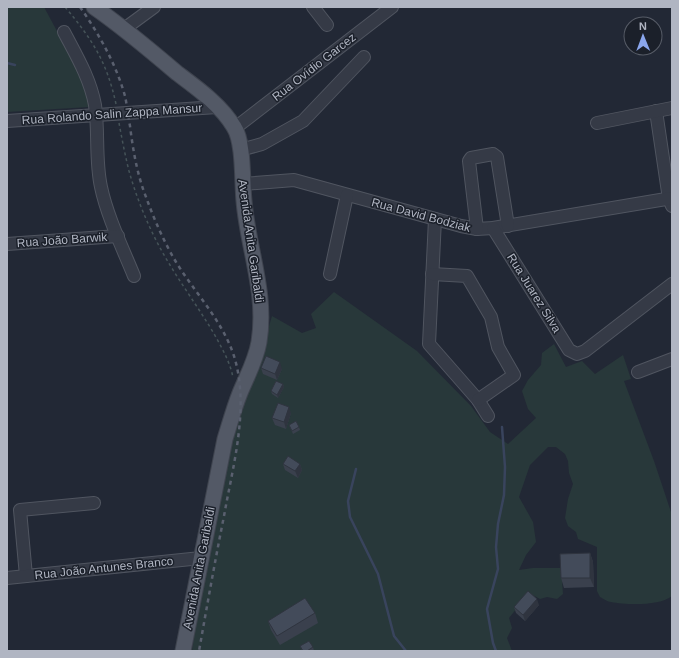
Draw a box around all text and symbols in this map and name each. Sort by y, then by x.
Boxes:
north arrow [623,16,663,56]
text: N [639,20,647,32]
street label: Rua Ovídio Garcez [269,30,359,104]
street label: Rua Rolando Salin Zappa Mansur [21,101,203,127]
street label: Avenida Anita Garibaldi [235,178,267,304]
street label: Rua David Bodziak [370,195,473,235]
street label: Rua João Barwik [16,230,109,250]
street label: Rua Juarez Silva [504,251,564,335]
street label: Avenida Anita Garibaldi [180,506,218,630]
street label: Rua João Antunes Branco [34,554,174,582]

